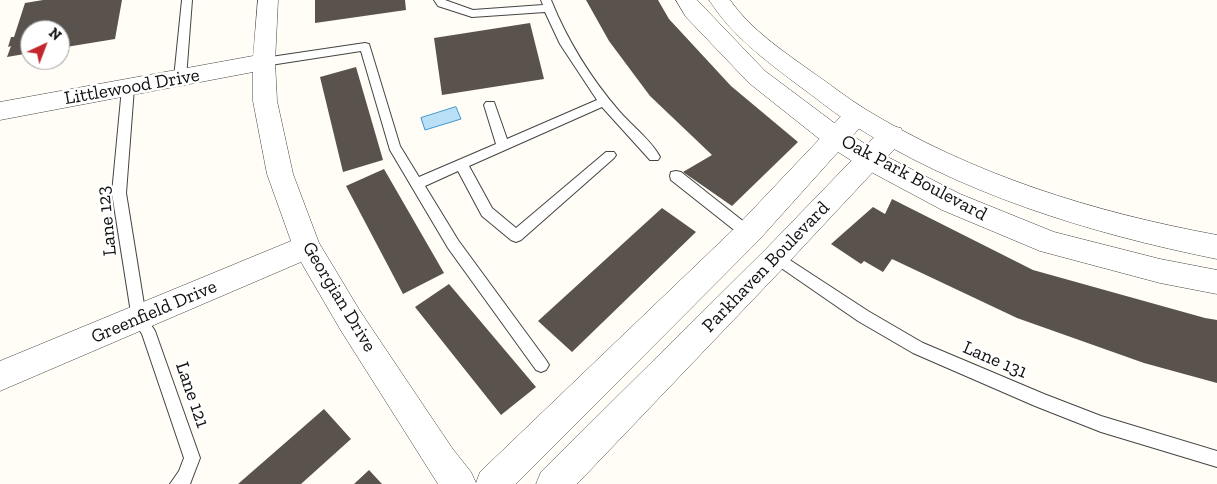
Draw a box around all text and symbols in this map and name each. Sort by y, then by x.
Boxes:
north arrow [20,20,70,70]
text: N [45,25,65,44]
street label: Littlewood Drive [63,64,201,110]
street label: Oak Park Boulevard [837,130,991,226]
street label: Lane 123 [92,185,122,257]
street label: Parkhaven Boulevard [698,197,834,337]
street label: Georgian Drive [297,238,381,356]
street label: Greenfield Drive [88,275,220,349]
street label: Lane 131 [959,336,1031,384]
street label: Lane 121 [170,359,214,431]

